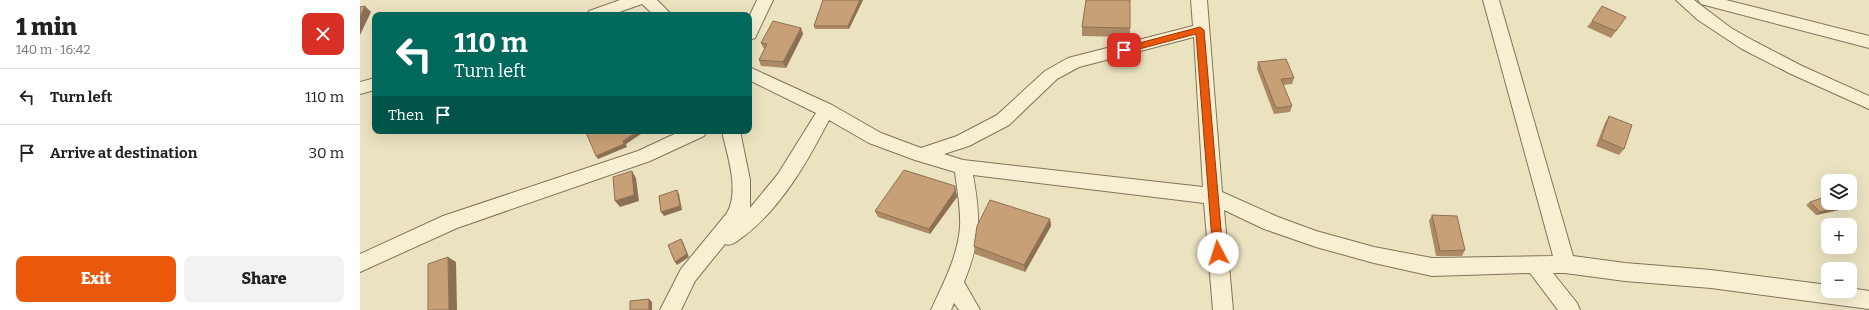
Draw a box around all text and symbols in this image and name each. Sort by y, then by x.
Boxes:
text: 1 min [16,13,77,41]
button: close [302,13,344,55]
text: 110 m [454,26,528,59]
icon: left [388,28,440,80]
pin [1107,33,1141,67]
icon: arrive [1113,39,1135,61]
text: 140 m · 16:42 [16,42,90,57]
text: Turn left [454,60,526,82]
icon: left [16,86,38,108]
text: Turn left [50,88,112,106]
text: 110 m [305,88,344,106]
icon: arrive [432,104,454,126]
text: Then [388,106,424,124]
icon: arrive [16,142,38,164]
text: Arrive at destination [50,144,197,162]
text: 30 m [309,144,344,162]
map controls [1821,174,1857,298]
button: layers [1821,174,1857,210]
button: + [1821,218,1857,254]
position arrow [1197,232,1239,274]
button: Exit [16,256,176,302]
button: Share [184,256,344,302]
button: − [1821,262,1857,298]

